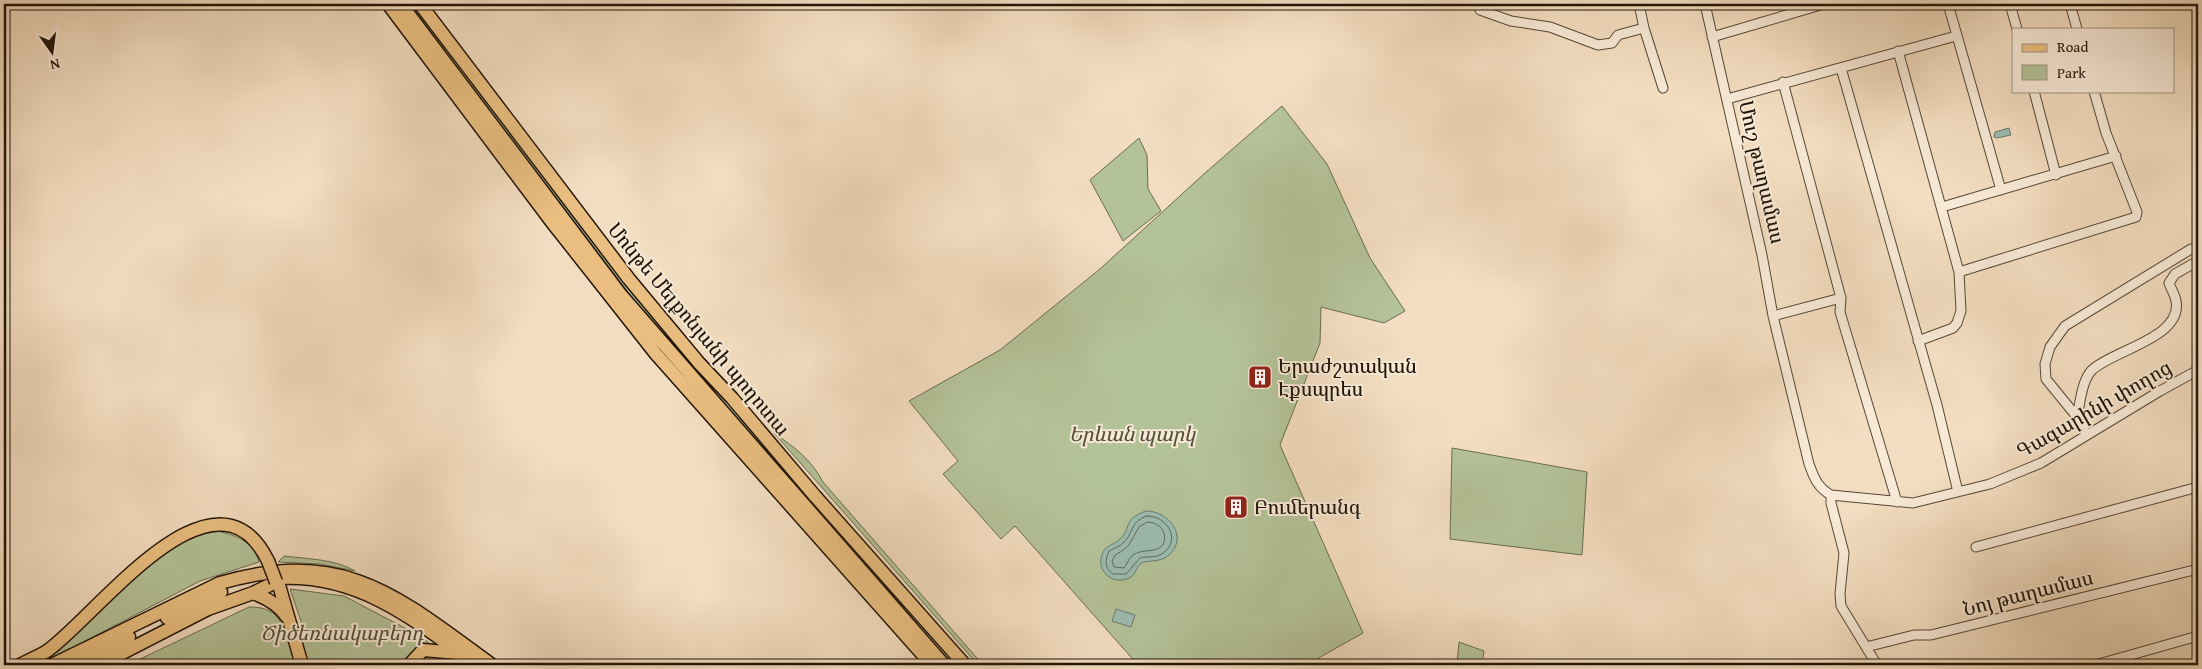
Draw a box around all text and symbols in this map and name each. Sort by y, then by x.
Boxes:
north arrow [28,28,78,78]
legend [2012,28,2174,92]
text: Road [2057,36,2088,57]
text: N [48,54,62,76]
text: Park [2057,62,2086,83]
street label: Մուշ թաղամաս [1732,98,1793,246]
street label: Մոնթե Մելքոնյանի պողոտա [601,216,797,442]
place label: Երաժշտական Էքսպրես [1278,351,1417,403]
street label: Գագարինի փողոց [2011,352,2177,465]
building icon: Երաժշտական Էքսպրես [1247,364,1273,390]
park label: Երևան պարկ [1069,419,1197,448]
place label: Բումերանգ [1254,492,1362,521]
building icon: Բումերանգ [1223,494,1249,520]
street label: Նոյ թաղամաս [1960,562,2096,623]
park label: Ծիծեռնակաբերդ [261,618,424,647]

